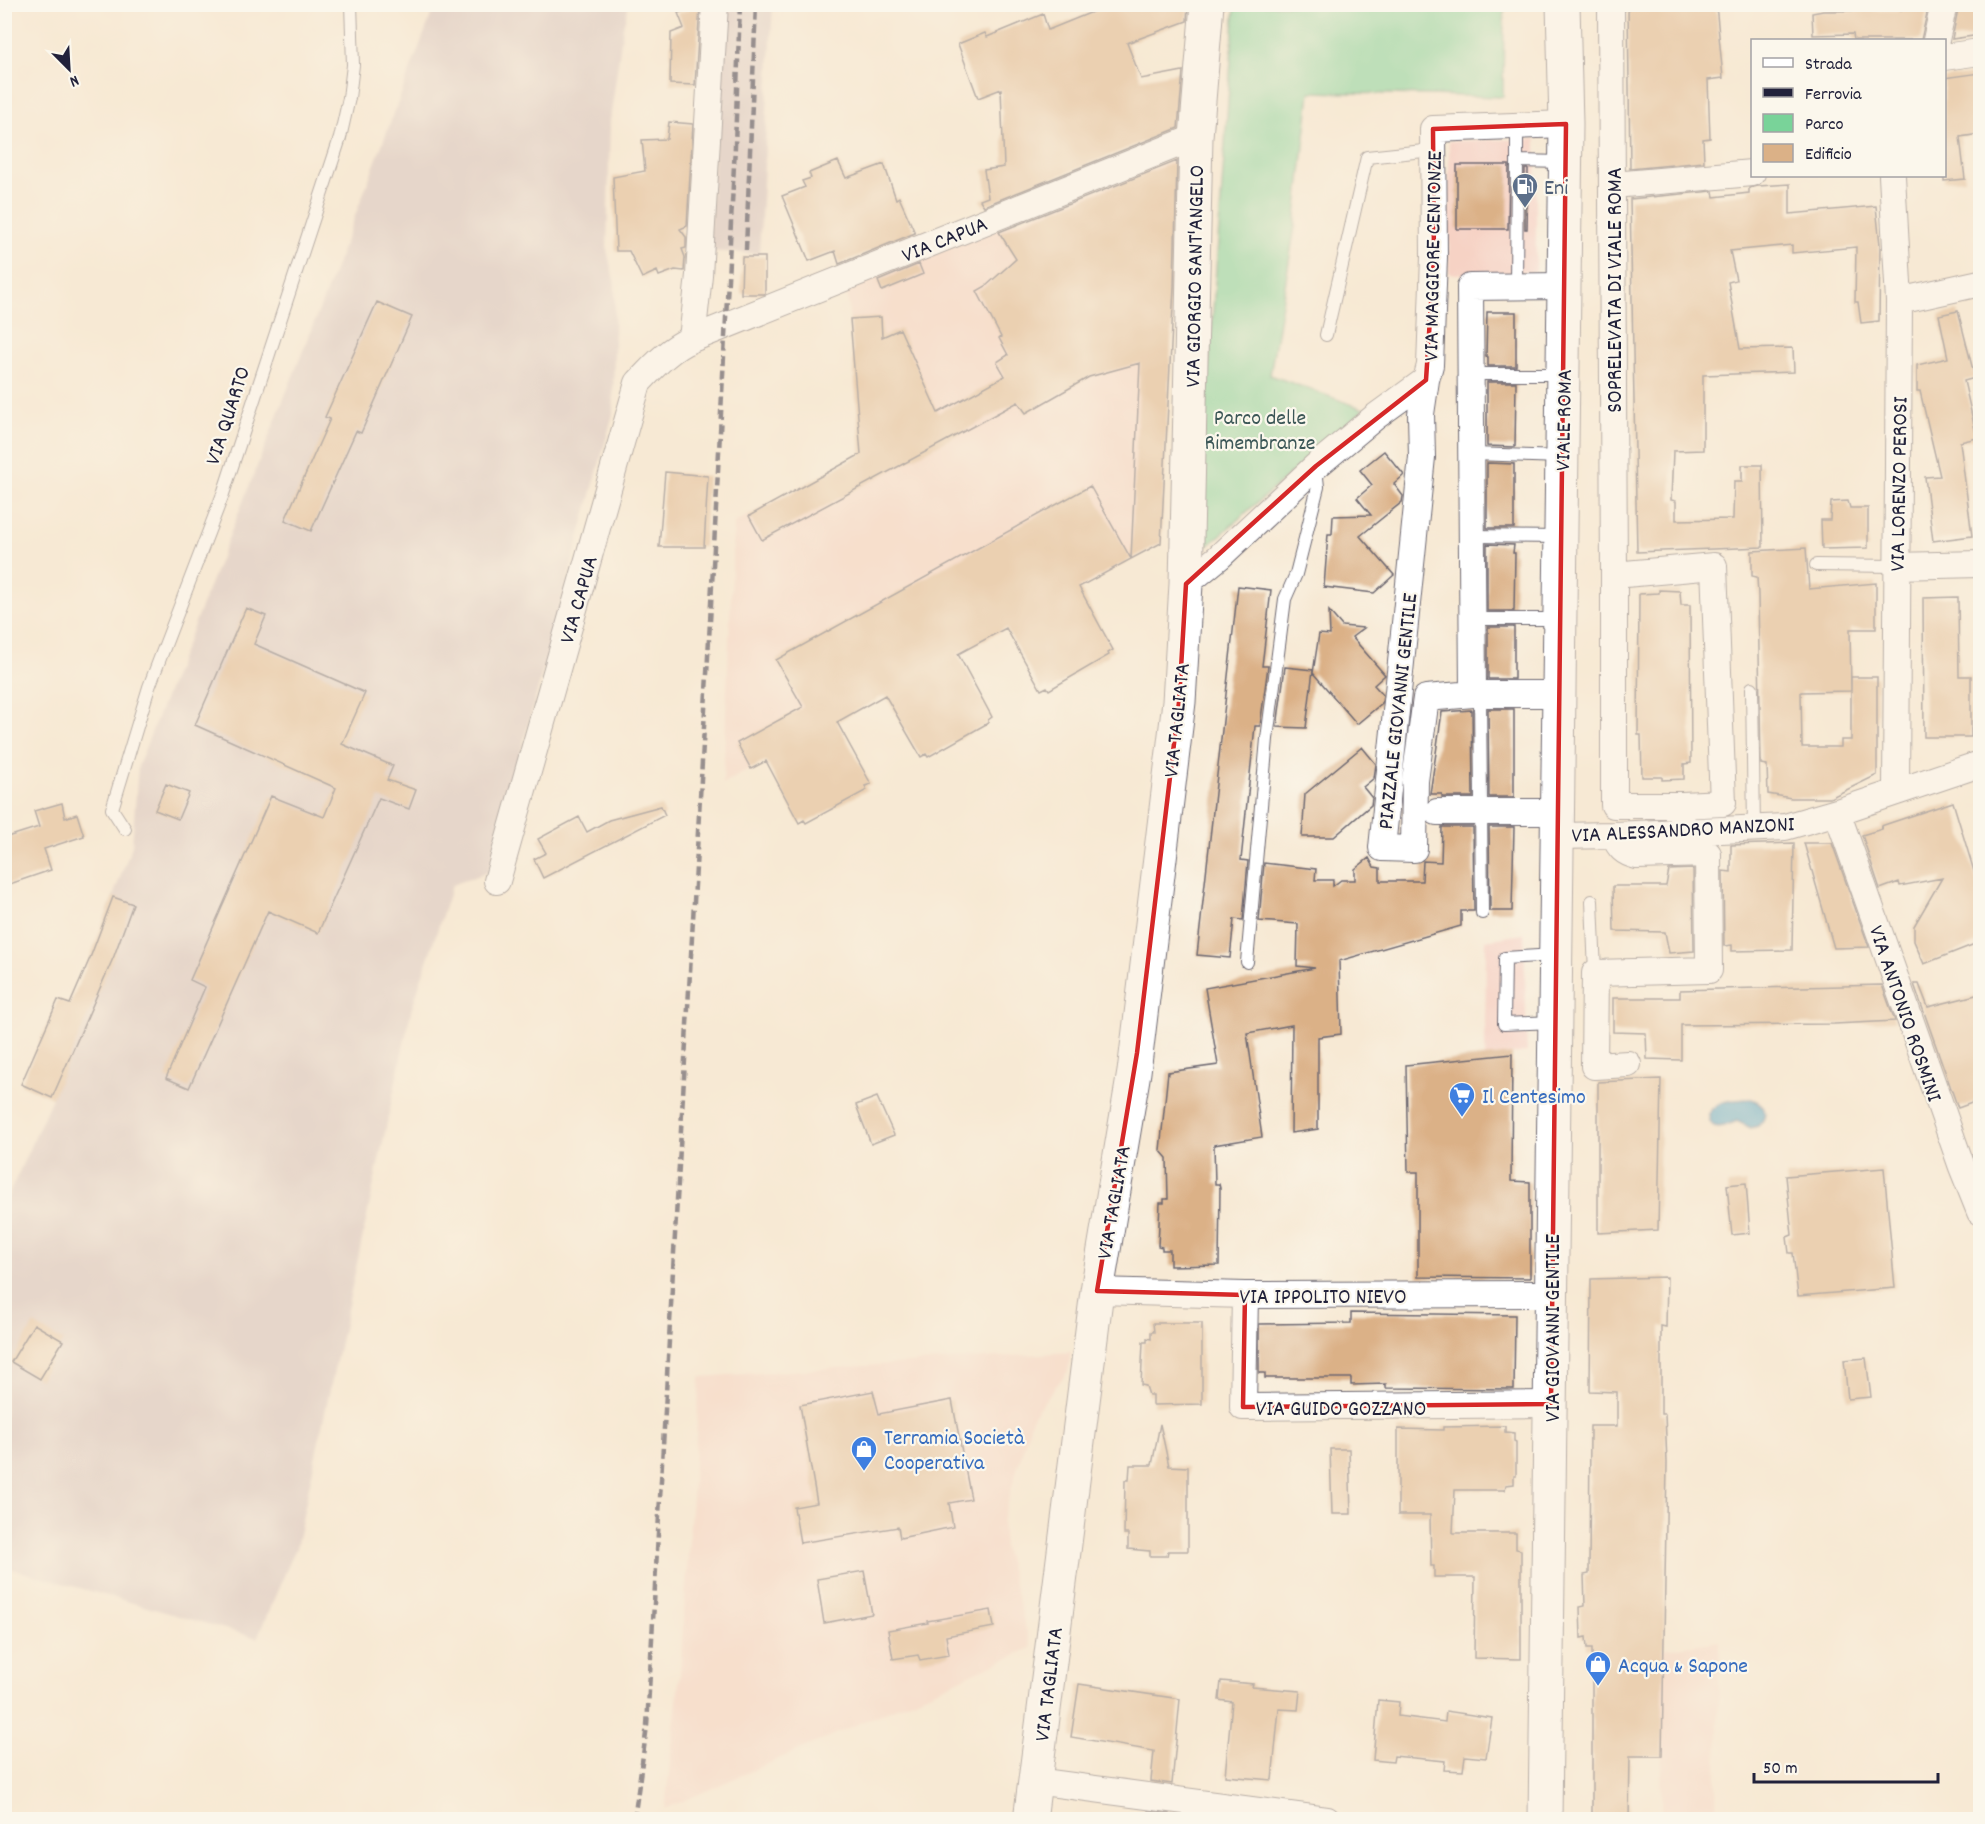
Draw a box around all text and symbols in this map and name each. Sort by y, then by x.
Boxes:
north arrow [39,39,99,99]
legend [1751,39,1946,177]
text: Strada [1805,53,1852,78]
text: N [66,68,82,93]
text: Ferrovia [1805,83,1862,108]
text: Parco [1805,113,1844,138]
text: Edificio [1805,143,1852,168]
street label: VIA MAGGIORE CENTONZE [1417,151,1452,362]
street label: VIA GIORGIO SANT'ANGELO [1179,164,1214,388]
street label: SOPRELEVATA DI VIALE ROMA [1601,167,1632,413]
fuel station icon: Eni [1510,171,1540,209]
place label: Eni [1544,174,1568,205]
street label: VIA CAPUA [898,210,993,272]
street label: VIA QUARTO [199,363,260,469]
street label: VIALE ROMA [1549,369,1582,471]
street label: VIA LORENZO PEROSI [1883,396,1918,572]
park label: Parco delle Rimembranze [1205,404,1315,460]
street label: VIA CAPUA [553,552,608,647]
street label: PIAZZALE GIOVANNI GENTILE [1372,592,1427,831]
street label: VIA TAGLIATA [1157,662,1200,779]
street label: VIA ALESSANDRO MANZONI [1571,810,1796,853]
street label: VIA ANTONIO ROSMINI [1859,922,1948,1107]
supermarket icon: Il Centesimo [1447,1080,1477,1118]
place label: Il Centesimo [1482,1083,1586,1114]
street label: VIA TAGLIATA [1090,1143,1141,1262]
street label: VIA GIOVANNI GENTILE [1539,1234,1570,1422]
street label: VIA IPPOLITO NIEVO [1239,1283,1407,1314]
street label: VIA GUIDO GOZZANO [1256,1395,1426,1426]
place label: Terramia Società Cooperativa [884,1424,1025,1480]
shop icon: Terramia Società Cooperativa [849,1434,879,1472]
street label: VIA TAGLIATA [1028,1625,1073,1743]
shop icon: Acqua & Sapone [1583,1649,1613,1687]
place label: Acqua & Sapone [1618,1652,1748,1683]
scale bar [1754,1746,1938,1784]
text: 50 m [1763,1757,1798,1782]

